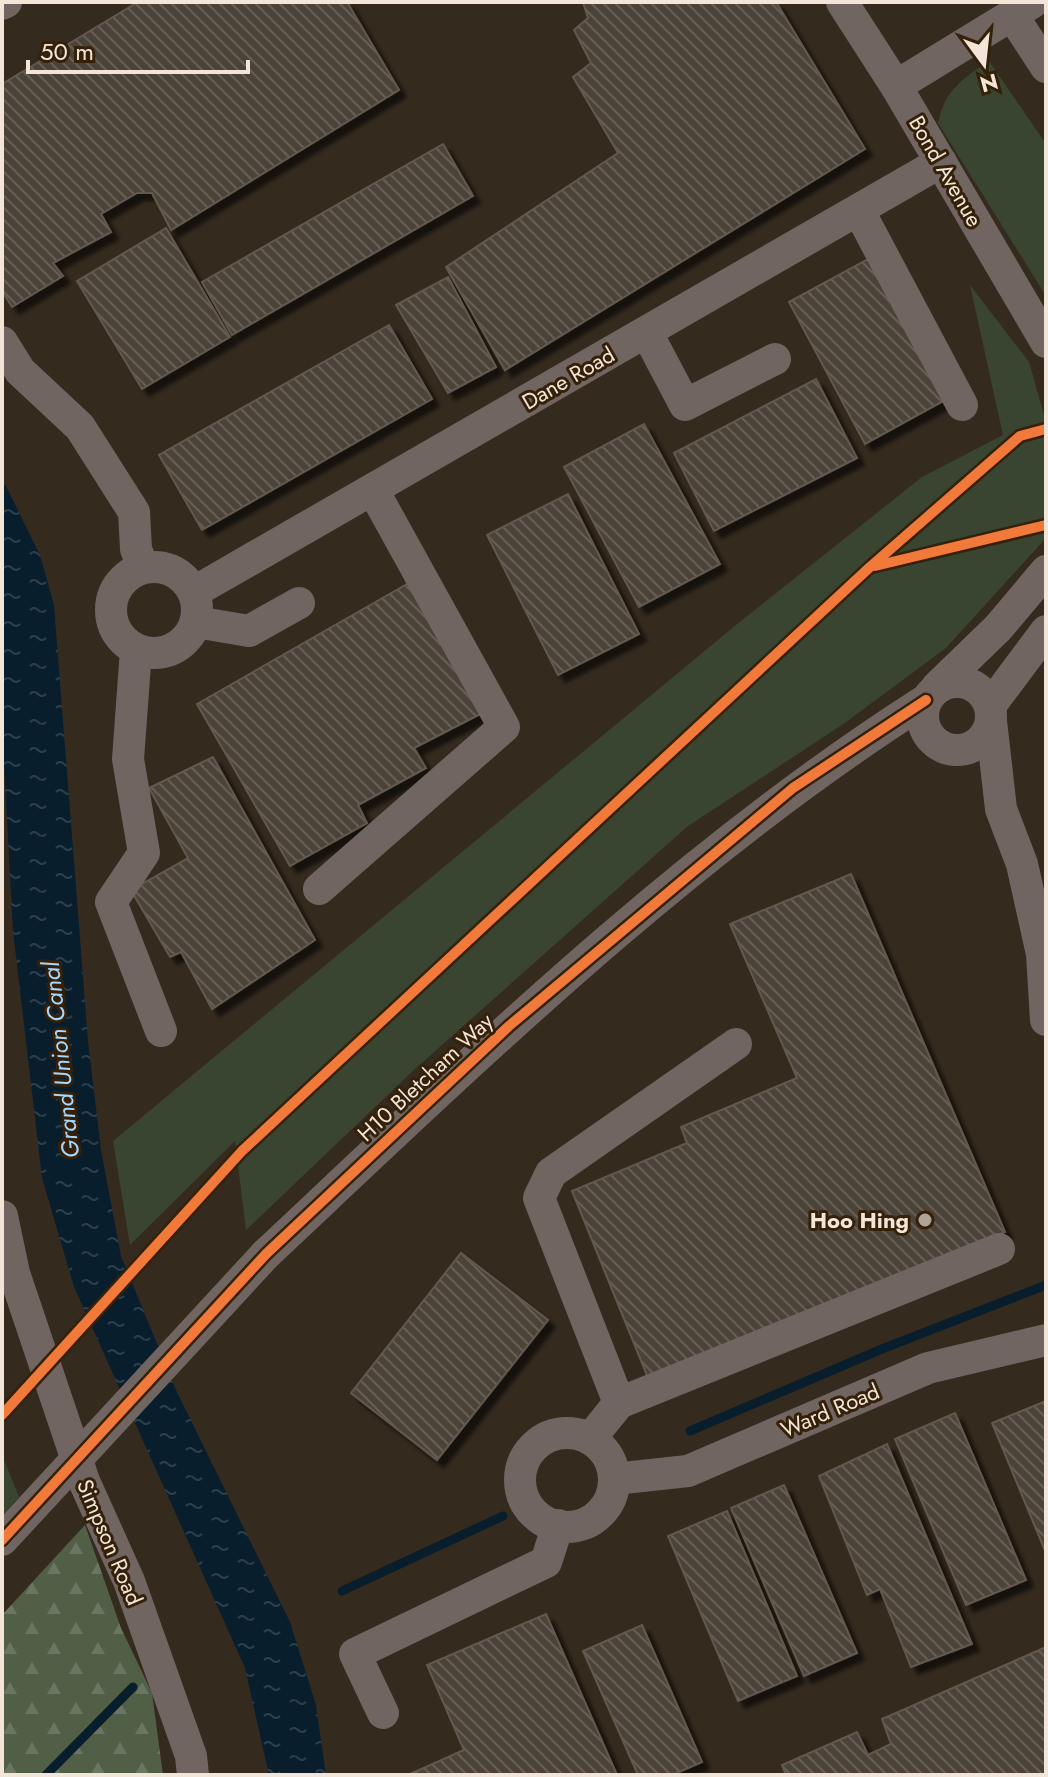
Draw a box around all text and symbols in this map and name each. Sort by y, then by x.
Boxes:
scale bar [28,24,248,74]
north arrow [944,24,1024,104]
text: 50 m [40,34,94,69]
text: N [977,66,1002,101]
street label: Bond Avenue [901,110,991,232]
street label: Dane Road [516,339,620,417]
water label: Grand Union Canal [33,959,88,1160]
street label: H10 Bletcham Way [350,1005,500,1149]
place label: Hoo Hing [810,1204,909,1236]
marker: Hoo Hing [916,1211,934,1229]
street label: Ward Road [776,1375,884,1445]
street label: Simpson Road [69,1474,151,1610]

